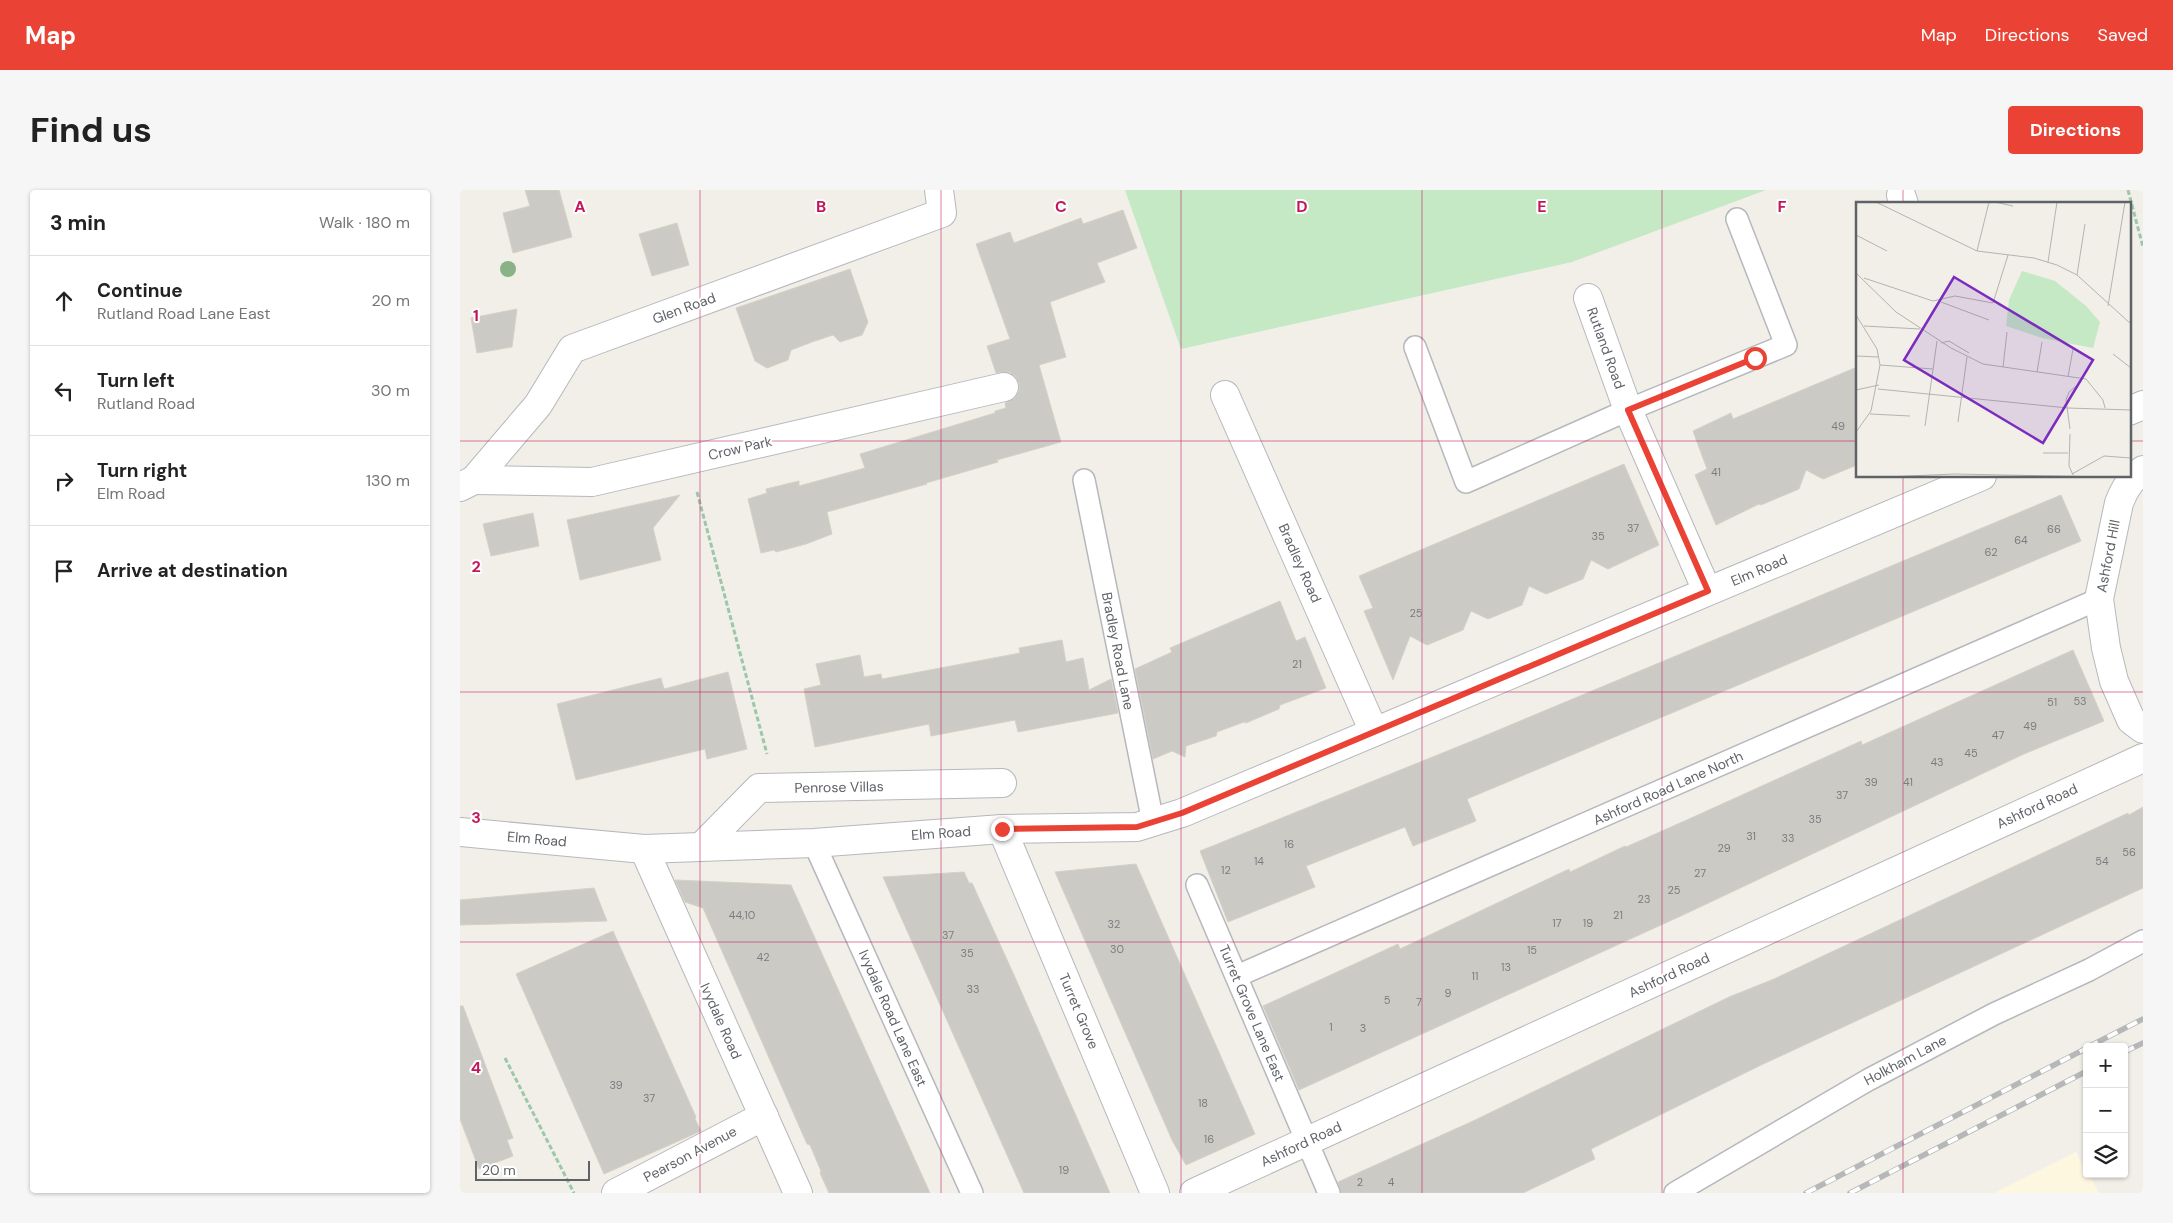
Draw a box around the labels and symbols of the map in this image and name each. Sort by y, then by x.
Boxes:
text: A [574,196,586,217]
text: B [816,196,826,217]
text: C [1055,196,1067,217]
text: D [1296,196,1308,217]
text: E [1537,196,1547,217]
text: F [1778,196,1787,217]
inset map [1856,202,2130,478]
street label: Glen Road [650,288,718,328]
text: 1 [473,305,479,326]
street label: Rutland Road [1583,305,1629,391]
route start [1744,347,1767,370]
house number: 49 [1831,419,1845,433]
street label: Crow Park [706,432,774,464]
house number: 41 [1711,465,1721,479]
street label: Ashford Hill [2092,518,2124,594]
street label: Bradley Road [1275,521,1325,605]
house number: 37 [1627,521,1639,535]
house number: 66 [2047,522,2061,536]
house number: 35 [1591,529,1605,543]
house number: 64 [2014,533,2028,547]
house number: 62 [1985,545,1997,559]
street label: Elm Road [1728,550,1790,590]
text: 2 [471,556,481,577]
street label: Bradley Road Lane [1098,591,1138,711]
house number: 25 [1409,606,1423,620]
house number: 21 [1292,657,1302,671]
house number: 53 [2073,694,2087,708]
house number: 51 [2047,695,2057,709]
house number: 49 [2023,719,2037,733]
house number: 47 [1992,728,2004,742]
house number: 45 [1964,746,1978,760]
street label: Ashford Road Lane North [1590,747,1746,829]
house number: 43 [1930,755,1944,769]
house number: 39 [1864,775,1878,789]
house number: 41 [1903,775,1913,789]
street label: Penrose Villas [794,777,884,797]
street label: Ashford Road [1994,779,2080,833]
house number: 37 [1836,788,1848,802]
text: 3 [471,807,481,828]
house number: 35 [1808,812,1822,826]
route end [991,818,1014,841]
street label: Elm Road [911,822,971,844]
street label: Elm Road [506,827,568,851]
house number: 31 [1746,829,1756,843]
house number: 33 [1781,831,1795,845]
house number: 16 [1284,837,1294,851]
house number: 29 [1717,841,1731,855]
house number: 56 [2122,845,2136,859]
house number: 14 [1254,854,1264,868]
house number: 54 [2095,854,2109,868]
house number: 12 [1221,863,1231,877]
house number: 27 [1694,866,1706,880]
house number: 25 [1667,883,1681,897]
house number: 23 [1638,892,1650,906]
house number: 44,10 [729,908,755,922]
house number: 21 [1613,908,1623,922]
house number: 17 [1552,916,1562,930]
house number: 19 [1583,916,1593,930]
house number: 32 [1108,917,1120,931]
house number: 37 [942,928,954,942]
house number: 30 [1110,942,1124,956]
street label: Turret Grove Lane East [1215,942,1289,1084]
house number: 15 [1527,943,1537,957]
house number: 35 [960,946,974,960]
street label: Ivydale Road Lane East [855,947,931,1089]
street label: Ashford Road [1626,948,1712,1002]
house number: 42 [756,950,770,964]
house number: 13 [1501,960,1511,974]
house number: 11 [1472,969,1478,983]
street label: Turret Grove [1055,970,1103,1052]
street label: Ivydale Road [696,980,746,1062]
house number: 33 [966,982,980,996]
house number: 9 [1445,986,1452,1000]
house number: 5 [1384,993,1391,1007]
house number: 7 [1416,995,1422,1009]
house number: 1 [1329,1020,1333,1034]
house number: 3 [1360,1021,1366,1035]
street label: Holkham Lane [1861,1031,1949,1089]
text: 4 [471,1057,481,1078]
house number: 39 [609,1078,623,1092]
house number: 37 [643,1091,655,1105]
house number: 18 [1198,1096,1208,1110]
street label: Ashford Road [1258,1117,1344,1171]
street label: Pearson Avenue [640,1122,740,1186]
house number: 16 [1204,1132,1214,1146]
scale bar [475,1158,590,1181]
house number: 19 [1059,1163,1069,1177]
house number: 2 [1357,1175,1363,1189]
house number: 4 [1388,1175,1395,1189]

